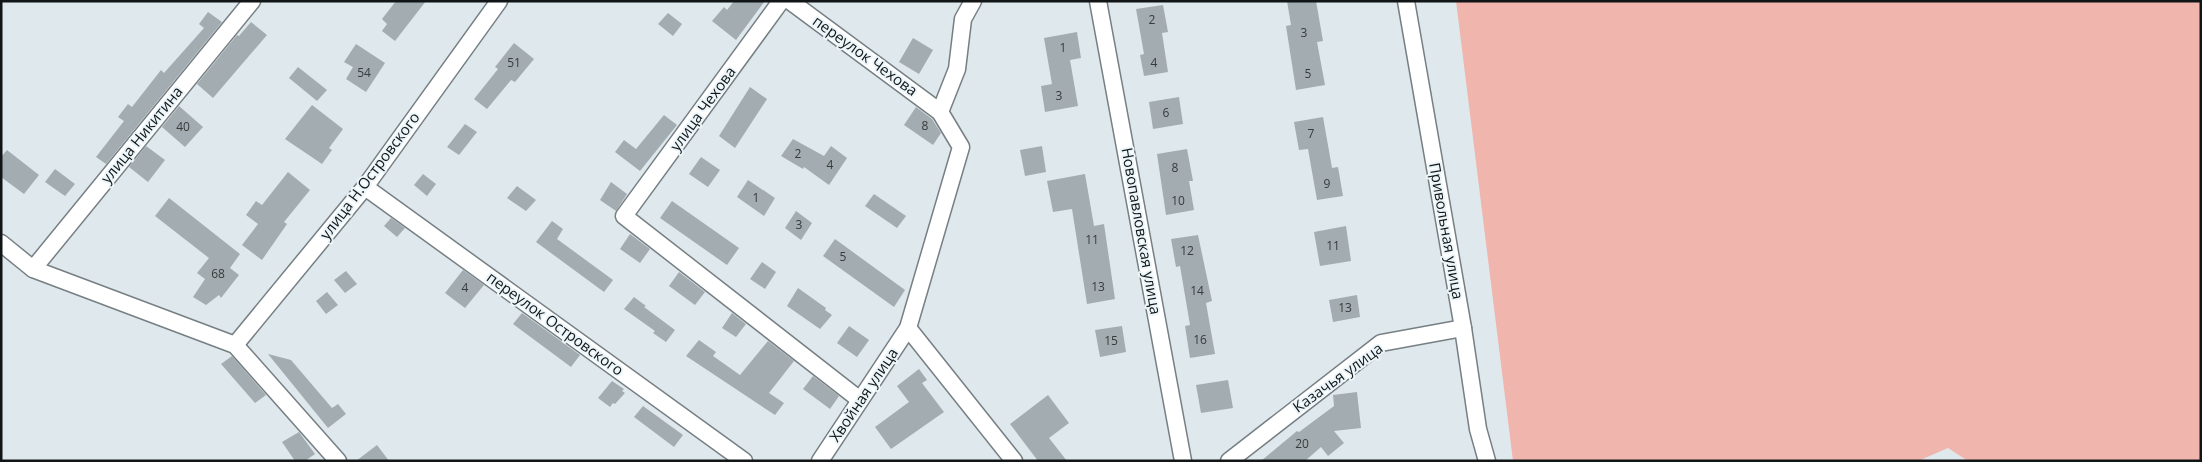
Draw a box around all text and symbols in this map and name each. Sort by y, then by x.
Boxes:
street label: переулок Чехова [809,10,922,100]
house number: 2 [1149,11,1156,28]
house number: 3 [1301,24,1308,41]
house number: 1 [1060,39,1066,56]
house number: 51 [507,54,521,71]
house number: 4 [1151,54,1158,71]
street label: улица Чехова [665,62,740,155]
house number: 54 [357,64,371,81]
house number: 5 [1305,65,1312,82]
street label: улица Никитина [96,82,187,187]
house number: 3 [1056,87,1063,104]
house number: 6 [1163,104,1170,121]
street label: улица Н.Островского [315,108,424,243]
house number: 8 [922,117,929,134]
house number: 40 [176,118,190,135]
house number: 7 [1308,125,1315,142]
house number: 2 [795,145,802,162]
street label: Новопавловская улица [1117,146,1167,316]
house number: 4 [827,156,834,173]
house number: 8 [1172,159,1179,176]
street label: Привольная улица [1425,161,1469,301]
house number: 9 [1324,175,1331,192]
house number: 1 [753,189,759,206]
house number: 10 [1171,192,1185,209]
house number: 3 [796,216,803,233]
house number: 11 [1085,231,1099,248]
house number: 11 [1326,237,1340,254]
house number: 12 [1180,242,1194,259]
house number: 5 [840,248,847,265]
house number: 68 [211,265,225,282]
street label: переулок Островского [483,267,628,380]
house number: 13 [1091,278,1105,295]
house number: 4 [462,279,469,296]
house number: 14 [1190,282,1204,299]
house number: 13 [1338,299,1352,316]
house number: 16 [1193,331,1207,348]
house number: 15 [1104,332,1118,349]
street label: Казачья улица [1288,338,1386,417]
street label: Хвойная улица [824,344,902,445]
house number: 20 [1295,435,1309,452]

